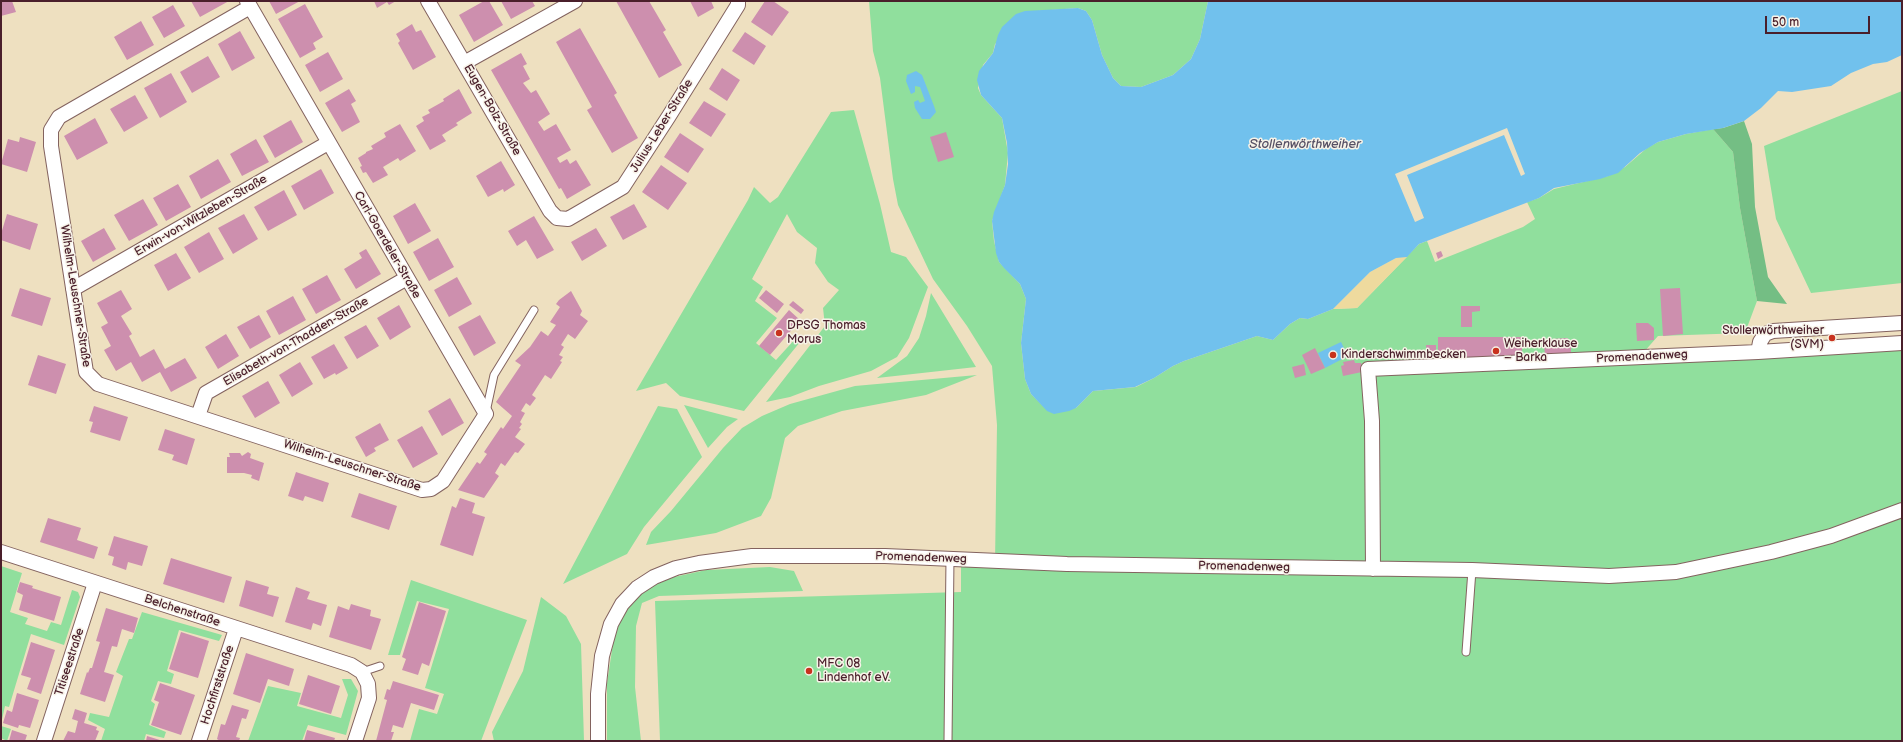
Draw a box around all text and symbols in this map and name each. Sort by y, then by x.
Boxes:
scale bar [1767,8,1872,34]
text: 50 m [1772,15,1799,30]
street label: Eugen-Bolz-Straße [460,62,524,158]
street label: Julius-Leber-Straße [628,77,696,175]
water label: Stollenwörthweiher [1249,137,1361,153]
street label: Erwin-von-Witzleben-Straße [132,172,270,260]
street label: Carl-Goerdeler-Straße [350,189,424,301]
street label: Wilhelm-Leuschner-Straße [57,224,93,368]
street label: Elisabeth-von-Thadden-Straße [221,294,371,390]
place label: DPSG Thomas Morus [787,319,866,347]
place label: Stollenwörthweiher (SVM) [1722,324,1824,352]
marker: DPSG Thomas Morus [774,328,784,338]
marker: Stollenwörthweiher (SVM) [1827,333,1837,343]
place label: Weiherklause – Barka [1504,337,1577,365]
marker: Weiherklause – Barka [1491,346,1501,356]
street label: Promenadenweg [1596,347,1688,367]
place label: Kinderschwimmbecken [1341,348,1466,362]
marker: Kinderschwimmbecken [1328,350,1338,360]
street label: Wilhelm-Leuschner-Straße [281,437,423,495]
street label: Promenadenweg [875,549,967,567]
street label: Promenadenweg [1198,559,1290,575]
street label: Belchenstraße [142,592,222,630]
street label: Titiseestraße [52,626,88,698]
street label: Hochfirststraße [198,643,238,727]
place label: MFC 08 Lindenhof eV. [817,657,890,685]
marker: MFC 08 Lindenhof eV. [804,666,814,676]

